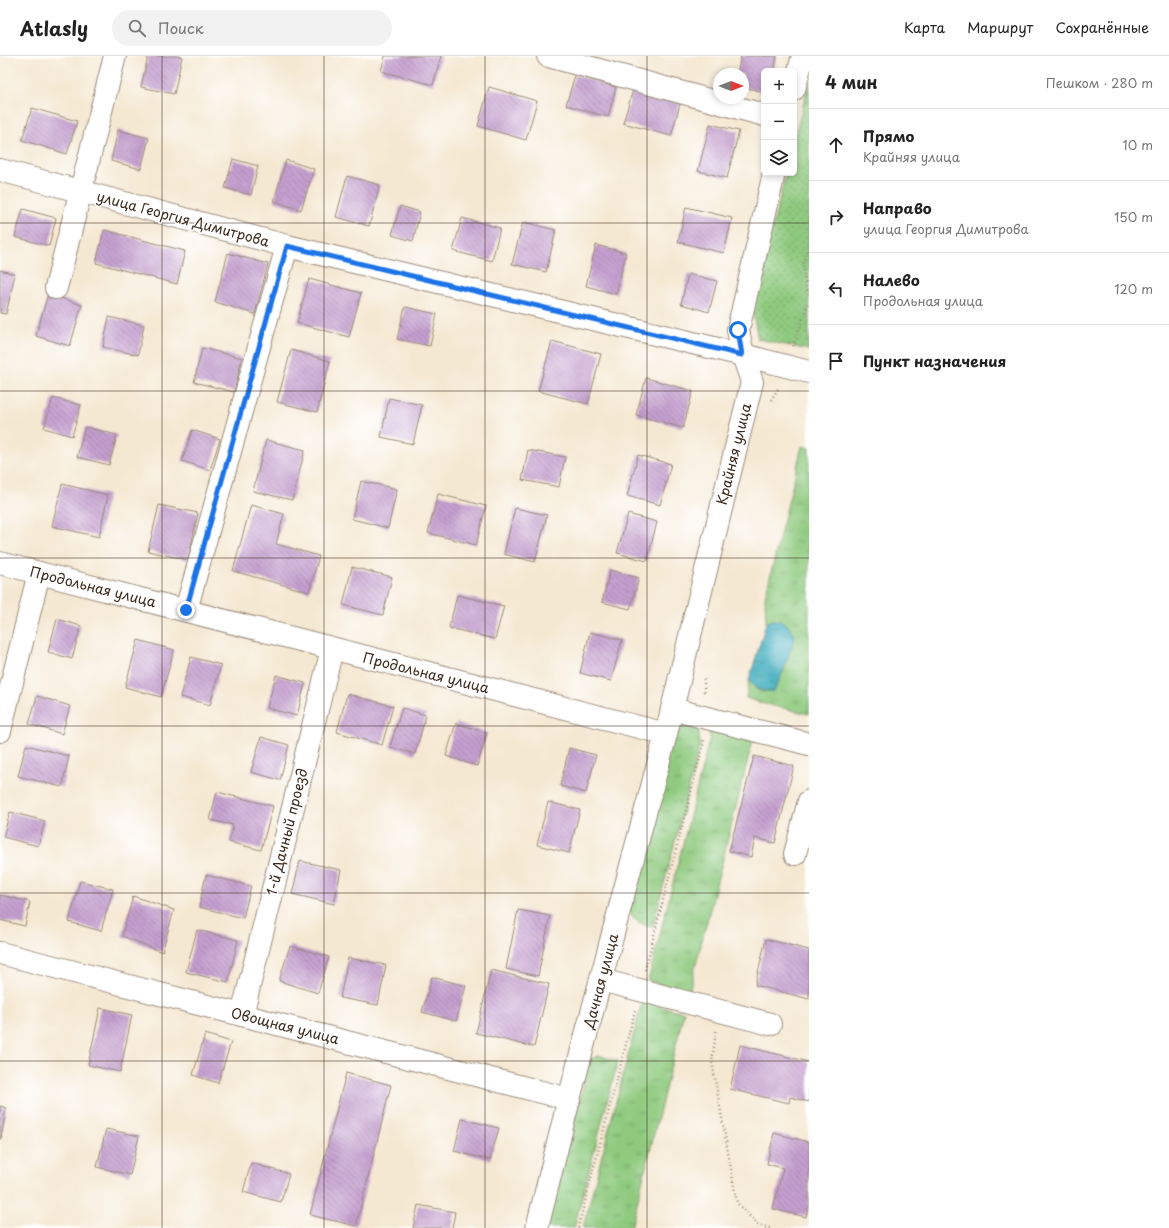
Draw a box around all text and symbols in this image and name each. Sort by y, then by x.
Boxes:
search box [112,10,392,46]
text: Atlasly [20,14,88,42]
text: Поиск [158,16,204,39]
icon: search [126,17,148,39]
text: Карта [904,17,945,38]
text: Маршрут [967,17,1033,38]
text: Сохранённые [1055,17,1149,38]
north arrow [713,68,749,104]
map controls [761,68,797,176]
button: + [761,68,797,104]
text: 4 мин [825,69,878,95]
text: Пешком · 280 m [1046,73,1153,92]
button: − [761,104,797,140]
text: Прямо [863,124,914,147]
icon: ahead [825,134,847,156]
text: 10 m [1123,135,1153,154]
button: layers [761,140,797,176]
text: Крайняя улица [863,147,960,166]
street label: улица Георгия Димитрова [94,185,272,252]
text: Направо [863,196,932,219]
icon: right [825,206,847,228]
text: 150 m [1114,207,1153,226]
text: улица Георгия Димитрова [863,219,1028,238]
text: Налево [863,268,920,291]
icon: left [825,278,847,300]
text: 120 m [1114,279,1153,298]
text: Продольная улица [863,291,983,310]
route start [729,321,747,339]
text: Пункт назначения [863,349,1006,372]
icon: arrive [825,350,847,372]
street label: Крайняя улица [711,401,756,507]
street label: Продольная улица [28,561,159,612]
route end [177,601,195,619]
street label: Продольная улица [361,647,492,698]
street label: 1-й Дачный проезд [261,766,312,898]
street label: Дачная улица [577,931,623,1032]
street label: Овощная улица [229,1002,342,1049]

